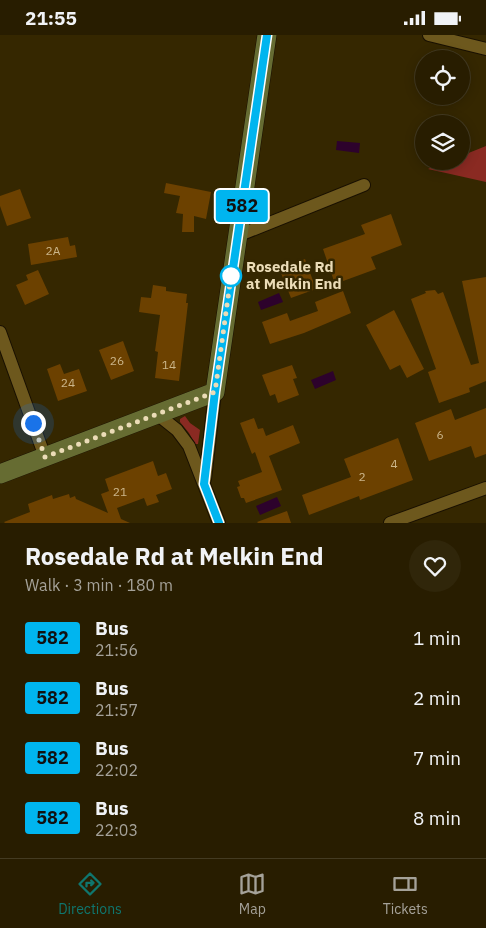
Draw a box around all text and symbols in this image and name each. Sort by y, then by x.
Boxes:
text: 21:55 [25,6,77,30]
map controls [415,50,470,170]
button: locate [415,50,470,105]
button: layers [415,115,470,170]
line badge: 582 [213,190,271,222]
text: 582 [226,194,258,217]
house number: 2A [46,243,61,258]
place label: Rosedale Rd at Melkin End [246,257,342,293]
marker: Rosedale Rd at Melkin End [220,265,242,287]
house number: 26 [110,353,124,368]
house number: 14 [162,357,176,372]
house number: 24 [61,375,75,390]
your location [21,411,46,436]
house number: 6 [436,427,444,442]
house number: 4 [390,456,398,471]
house number: 2 [358,469,366,484]
house number: 21 [113,484,127,499]
text: Rosedale Rd at Melkin End [25,540,324,572]
button: heart [409,540,461,592]
text: Walk · 3 min · 180 m [25,575,173,595]
text: Bus [95,616,129,640]
text: 582 [36,626,69,649]
text: 1 min [413,626,461,650]
text: 21:56 [95,640,138,660]
text: Bus [95,676,129,700]
text: 582 [36,686,69,709]
text: 2 min [413,686,461,710]
text: 21:57 [95,700,138,720]
text: Bus [95,736,129,760]
text: 582 [36,746,69,769]
text: 7 min [413,746,461,770]
text: 22:02 [95,760,138,780]
text: Bus [95,796,129,820]
text: 582 [36,806,69,829]
text: 8 min [413,806,461,830]
text: 22:03 [95,820,138,840]
tab: Directions [58,870,122,918]
tab: Map [238,870,266,918]
tab: Tickets [383,870,428,918]

